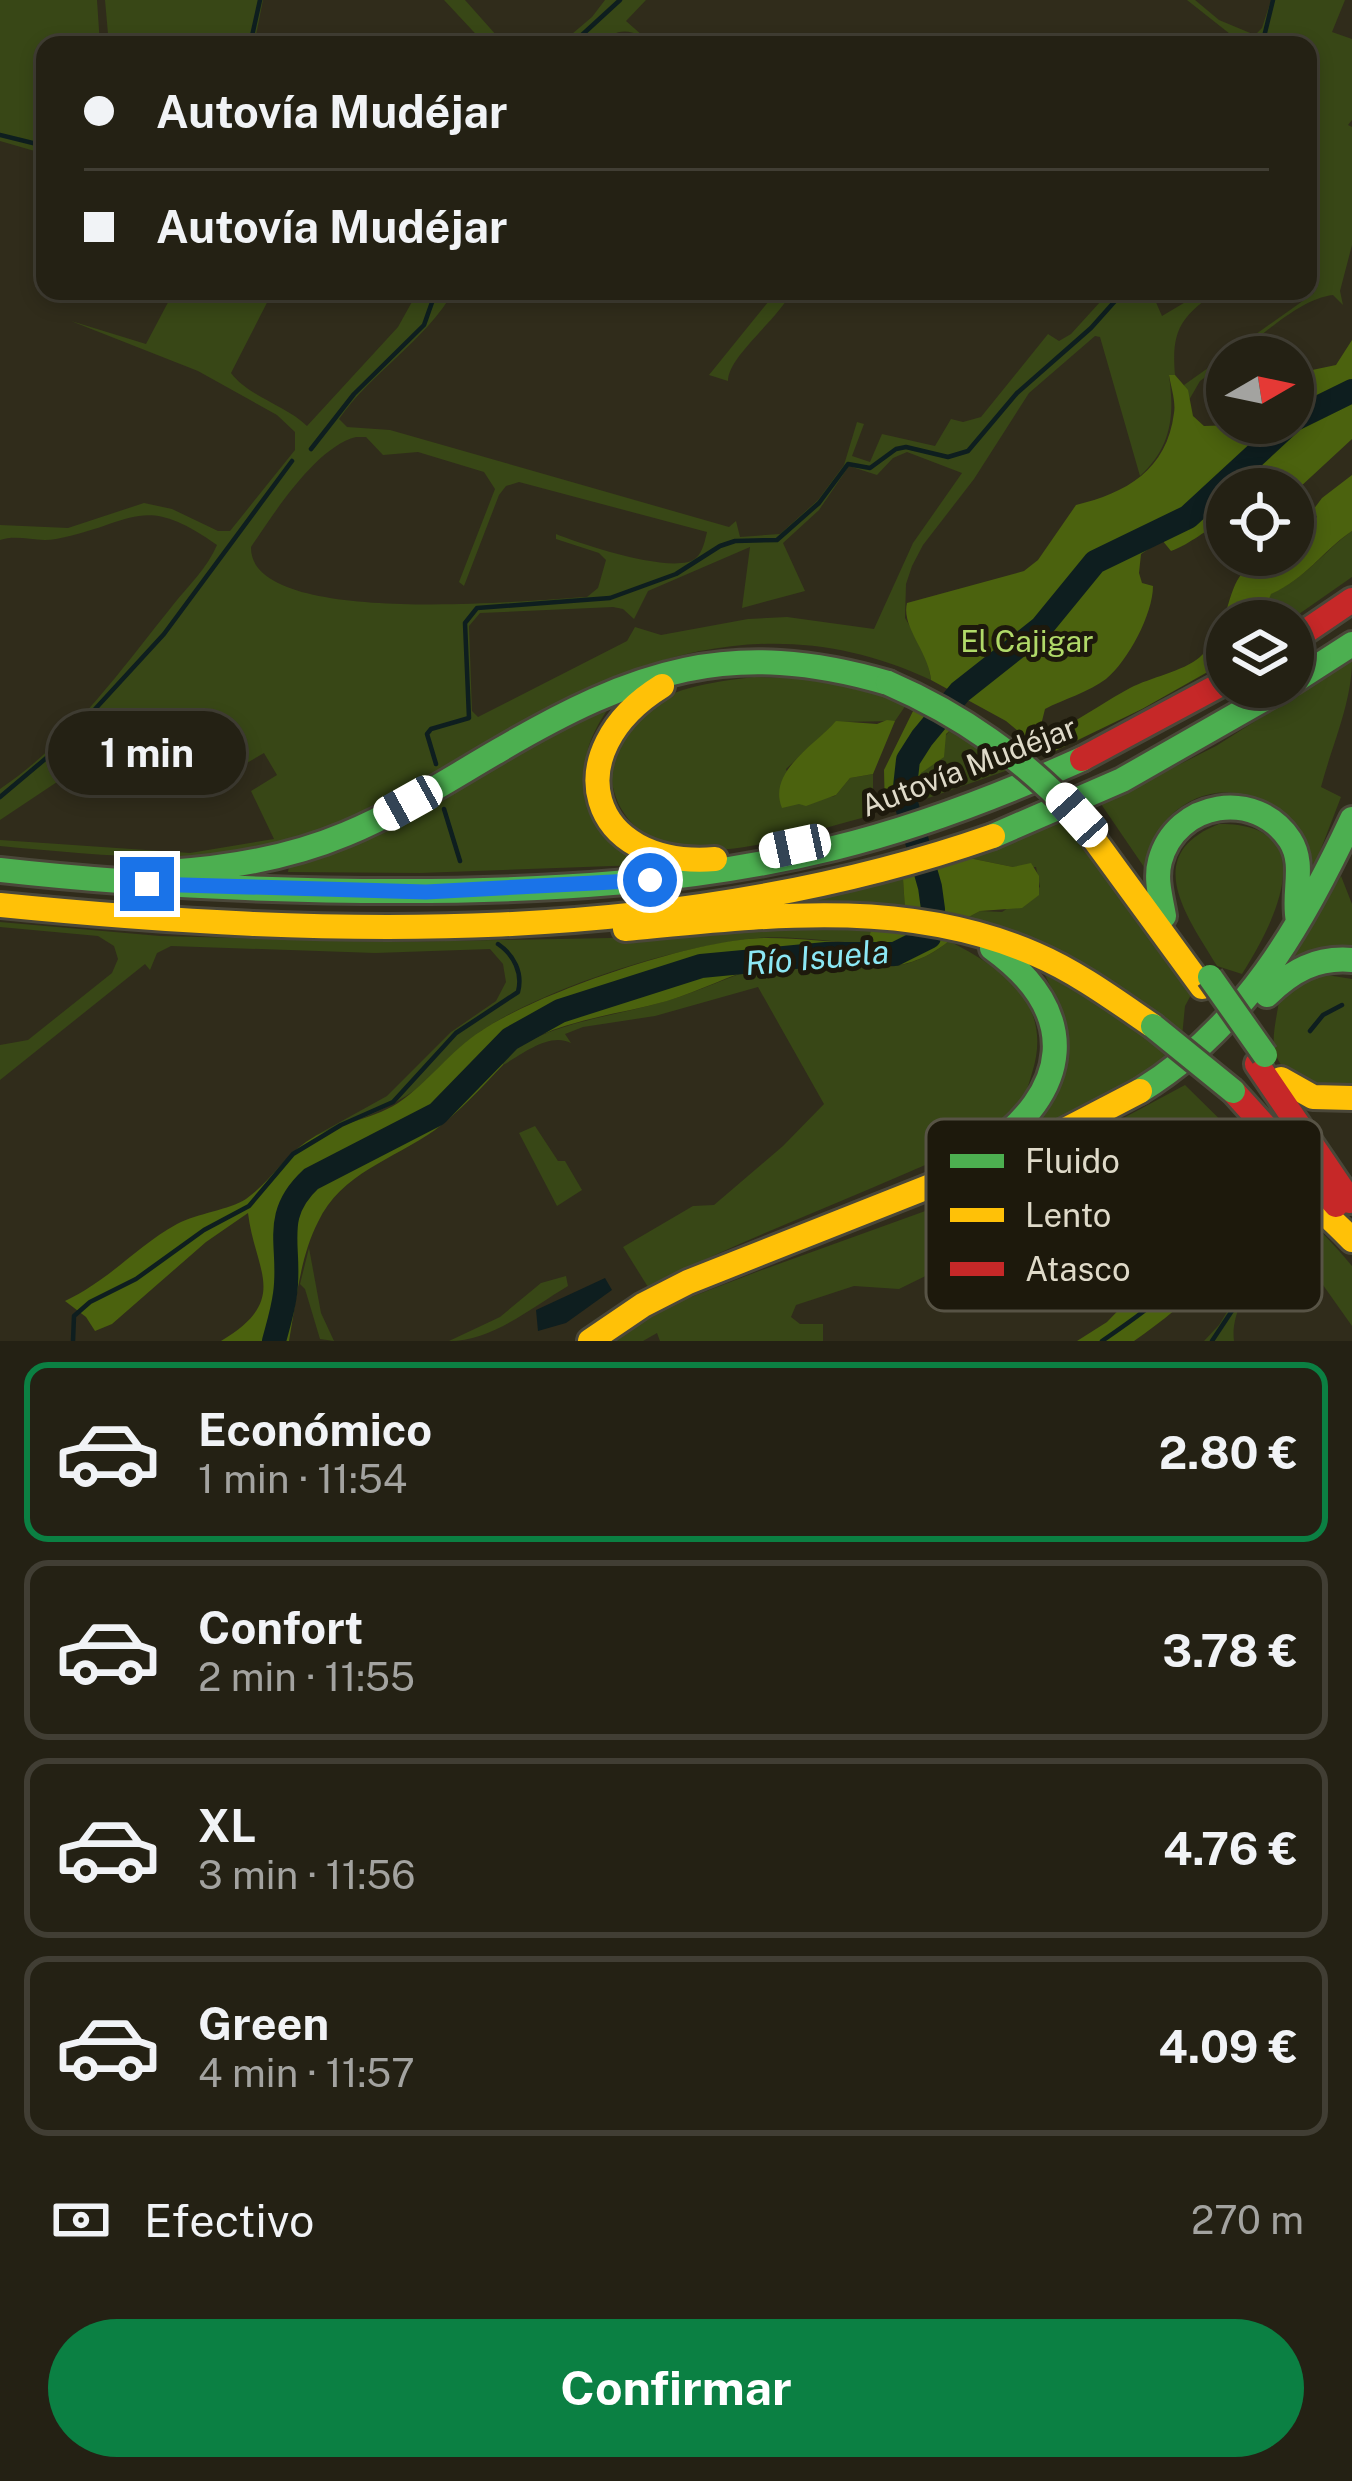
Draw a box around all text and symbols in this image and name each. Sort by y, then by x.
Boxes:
text: Autovía Mudéjar [156,85,508,138]
text: Autovía Mudéjar [156,200,508,253]
north arrow [1206,336,1314,444]
map controls [1206,336,1314,708]
button: locate [1206,468,1314,576]
button: layers [1206,600,1314,708]
park label: El Cajigar [960,623,1094,659]
street label: Autovía Mudéjar [856,708,1081,824]
callout: 1 min [48,710,246,794]
text: 1 min [100,730,194,776]
car [368,770,448,836]
car [1040,776,1114,854]
car [756,821,834,871]
route start [623,853,677,907]
route end [120,857,174,911]
water label: Río Isuela [743,932,891,982]
legend [926,1119,1322,1311]
text: Fluido [1025,1142,1120,1180]
text: Lento [1025,1196,1112,1234]
text: Atasco [1025,1250,1131,1288]
icon: car [54,1398,162,1506]
text: Económico [198,1403,432,1456]
text: 2.80 € [1159,1426,1298,1479]
text: 1 min · 11:54 [198,1456,407,1502]
icon: car [54,1596,162,1704]
text: Confort [198,1601,363,1654]
text: 3.78 € [1162,1624,1298,1677]
text: 2 min · 11:55 [198,1654,415,1700]
icon: car [54,1794,162,1902]
text: XL [198,1799,256,1852]
text: 4.76 € [1163,1822,1298,1875]
text: 3 min · 11:56 [198,1852,416,1898]
icon: car [54,1992,162,2100]
text: Green [198,1997,329,2050]
text: 4.09 € [1158,2020,1298,2073]
text: 4 min · 11:57 [198,2050,415,2096]
icon: cash [48,2187,114,2253]
text: Efectivo [144,2194,314,2247]
text: 270 m [1191,2197,1304,2243]
button: Confirmar [48,2319,1304,2457]

